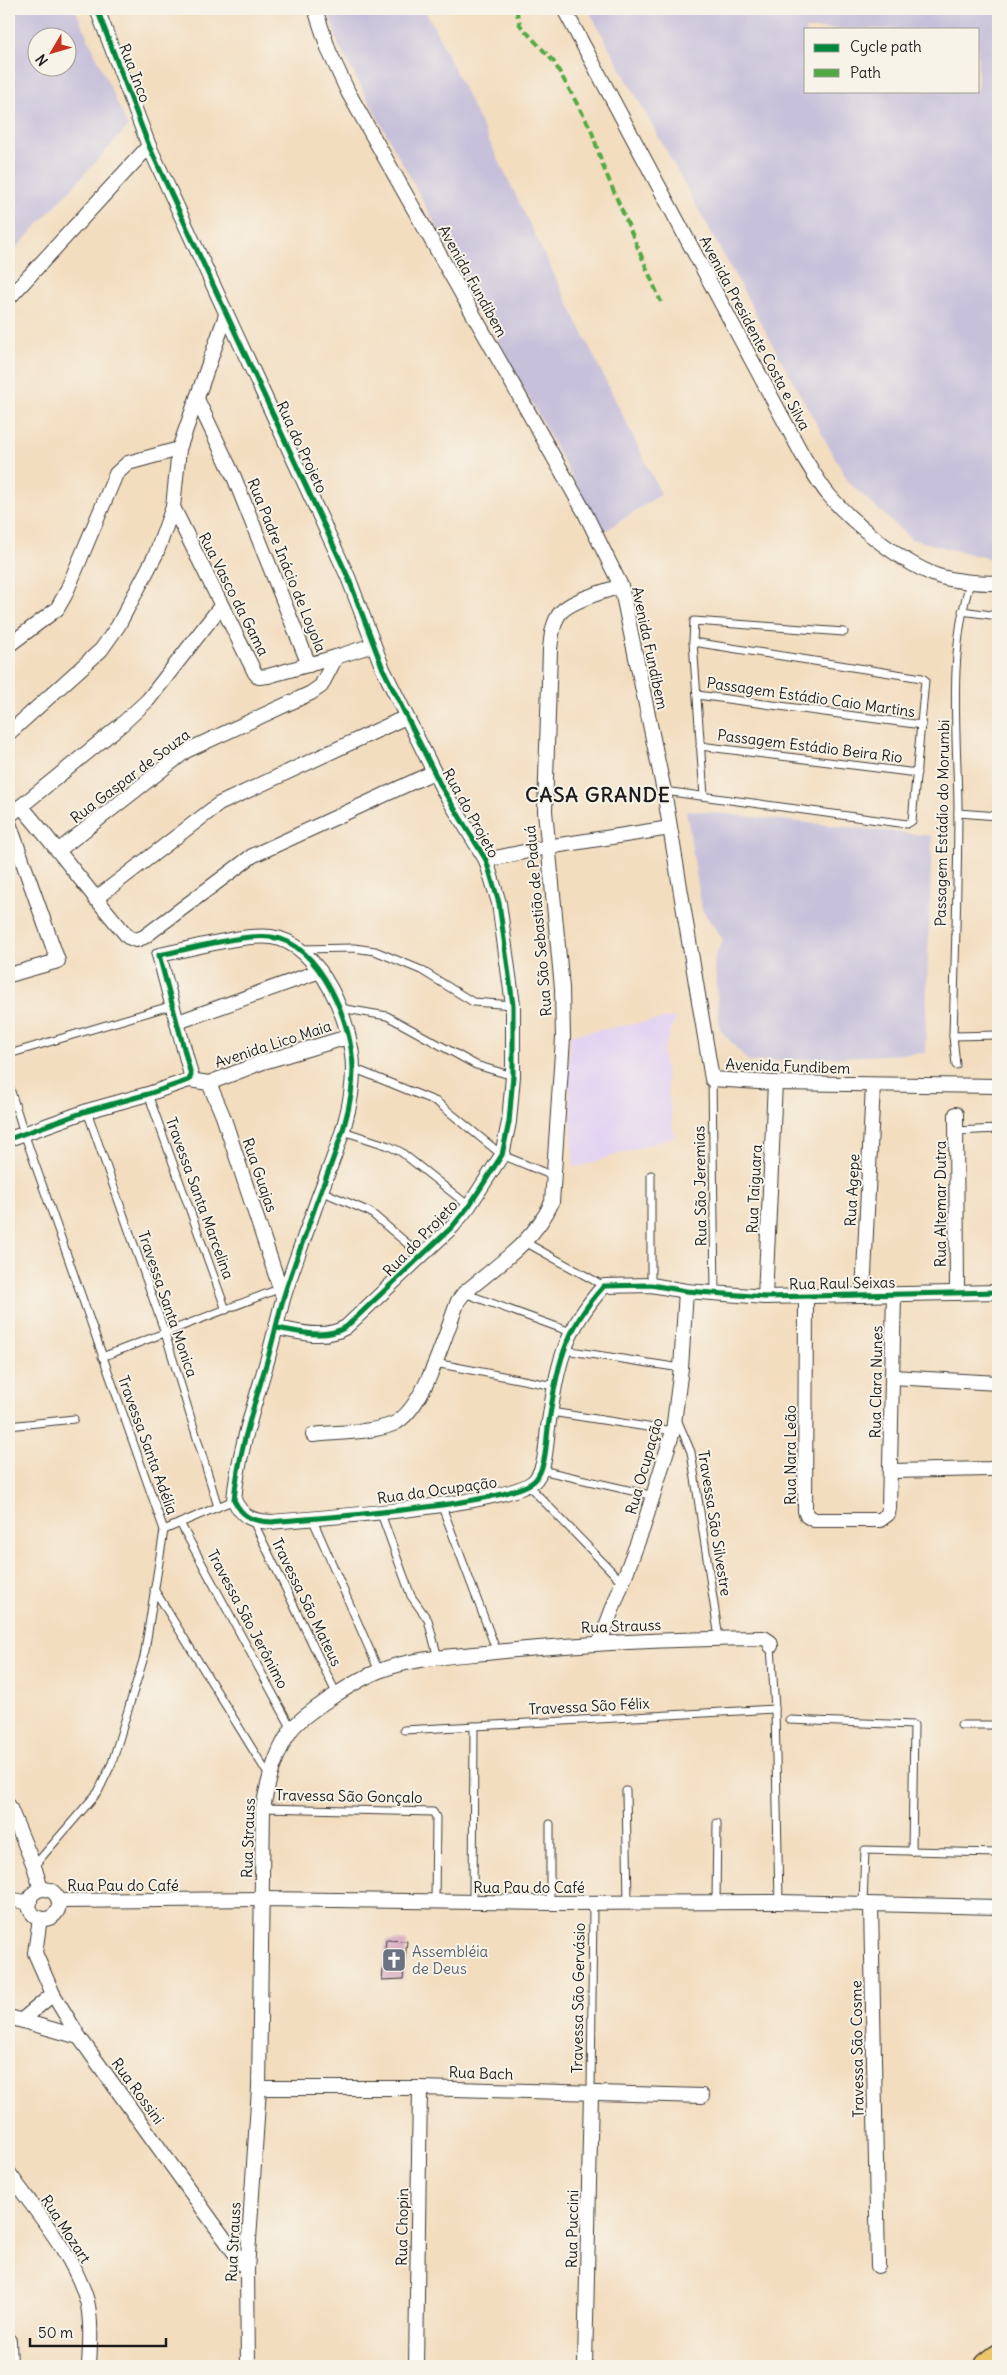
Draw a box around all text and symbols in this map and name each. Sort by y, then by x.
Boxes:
north arrow [28,28,78,78]
legend [804,28,980,92]
text: Cycle path [850,37,922,56]
street label: Rua Inco [115,41,155,105]
text: N [32,51,52,69]
text: Path [850,63,881,82]
street label: Avenida Fundibem [434,222,512,340]
street label: Avenida Presidente Costa e Silva [696,233,815,434]
street label: Rua do Projeto [272,398,332,496]
street label: Rua Padre Inácio de Loyola [243,475,331,655]
street label: Rua Vasco da Gama [195,529,274,659]
street label: Avenida Fundibem [628,585,672,711]
street label: Passagem Estádio Caio Martins [706,673,917,721]
street label: Passagem Estádio do Morumbi [931,719,953,927]
street label: Rua Gaspar de Souza [66,725,194,827]
street label: Passagem Estádio Beira Rio [716,725,904,767]
street label: Rua do Projeto [439,765,503,861]
district label: CASA GRANDE [525,782,671,807]
street label: Rua São Sebastião de Paduá [520,824,556,1017]
street label: Avenida Lico Maia [212,1016,334,1072]
street label: Avenida Fundibem [725,1054,851,1078]
street label: Travessa Santa Marcelina [162,1114,238,1282]
street label: Rua São Jeremias [689,1125,711,1246]
street label: Rua Guajas [238,1135,282,1215]
street label: Rua Altemar Dutra [931,1140,950,1267]
street label: Rua Taiguara [742,1144,766,1234]
street label: Rua Agepe [841,1153,863,1227]
street label: Rua do Projeto [379,1196,461,1280]
street label: Travessa Santa Monica [134,1228,202,1380]
street label: Rua Raul Seixas [789,1273,895,1293]
street label: Rua Clara Nunes [866,1325,886,1439]
street label: Travessa Santa Adélia [114,1373,182,1518]
street label: Rua Nara Leão [781,1405,800,1505]
street label: Rua Ocupação [621,1415,667,1517]
street label: Travessa São Silvestre [694,1449,736,1597]
street label: Rua da Ocupação [376,1472,498,1508]
street label: Travessa São Mateus [268,1535,346,1669]
street label: Travessa São Jerônimo [203,1546,293,1692]
street label: Rua Strauss [581,1615,662,1637]
street label: Travessa São Félix [528,1693,651,1719]
street label: Travessa São Gonçalo [275,1785,423,1807]
street label: Rua Strauss [237,1797,259,1878]
street label: Rua Pau do Café [67,1876,179,1895]
street label: Rua Pau do Café [473,1878,585,1897]
street label: Travessa São Gervásio [567,1922,589,2074]
place label: Assembléia de Deus [412,1942,489,1978]
church icon: Assembléia de Deus [381,1947,407,1973]
street label: Travessa São Cosme [846,1980,868,2118]
street label: Rua Rossini [108,2054,168,2128]
street label: Rua Bach [448,2062,514,2084]
street label: Rua Chopin [392,2188,412,2266]
street label: Rua Puccini [562,2190,582,2268]
street label: Rua Mozart [37,2191,95,2267]
street label: Rua Strauss [221,2201,245,2283]
scale bar [30,2315,166,2347]
text: 50 m [38,2323,73,2342]

